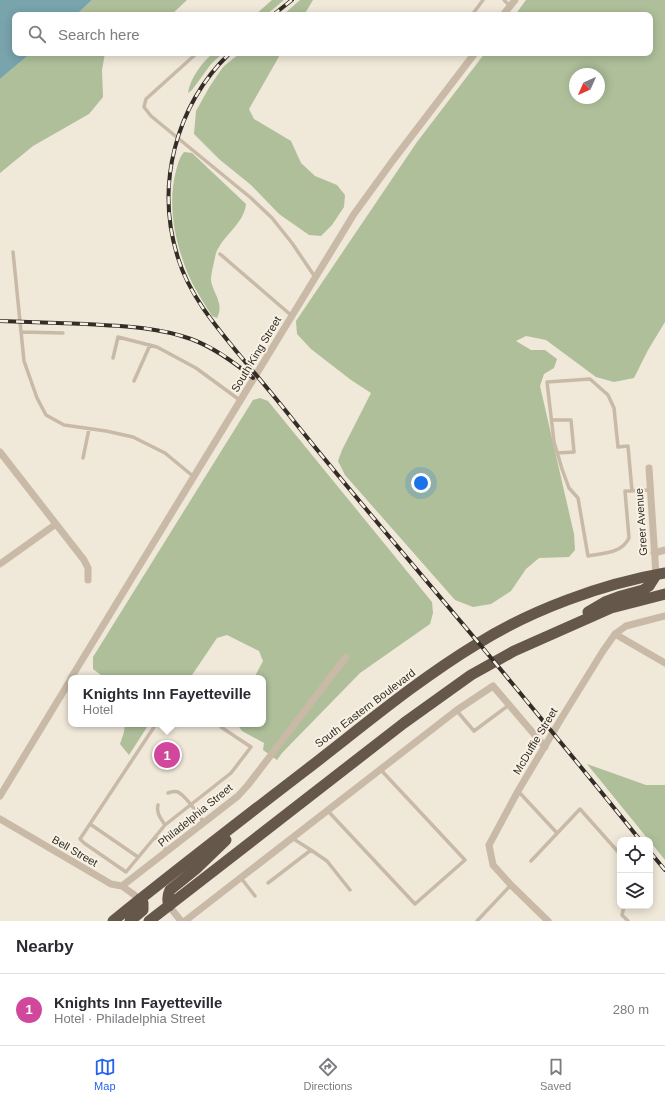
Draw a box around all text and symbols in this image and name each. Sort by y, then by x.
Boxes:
search box [12,12,653,56]
icon: search [26,23,48,45]
text: Search here [58,26,140,43]
north arrow [569,68,605,104]
street label: South King Street [229,314,283,394]
your location [411,473,431,493]
street label: Greer Avenue [633,488,649,556]
street label: South Eastern Boulevard [313,666,417,750]
popup [68,675,266,727]
text: Knights Inn Fayetteville [83,685,251,702]
text: Hotel [83,702,113,717]
street label: McDuffie Street [510,706,560,776]
pin: 1 [154,740,180,770]
street label: Philadelphia Street [155,781,235,849]
street label: Bell Street [50,833,100,869]
map controls [617,837,653,909]
button: locate [617,837,653,873]
button: layers [617,873,653,909]
text: Nearby [16,937,74,956]
text: Knights Inn Fayetteville [54,994,222,1011]
text: 1 [25,1002,33,1017]
text: 280 m [613,1002,649,1017]
text: Hotel · Philadelphia Street [54,1011,205,1026]
tab: Map [94,1056,116,1092]
tab: Directions [303,1056,352,1092]
tab: Saved [540,1056,571,1092]

